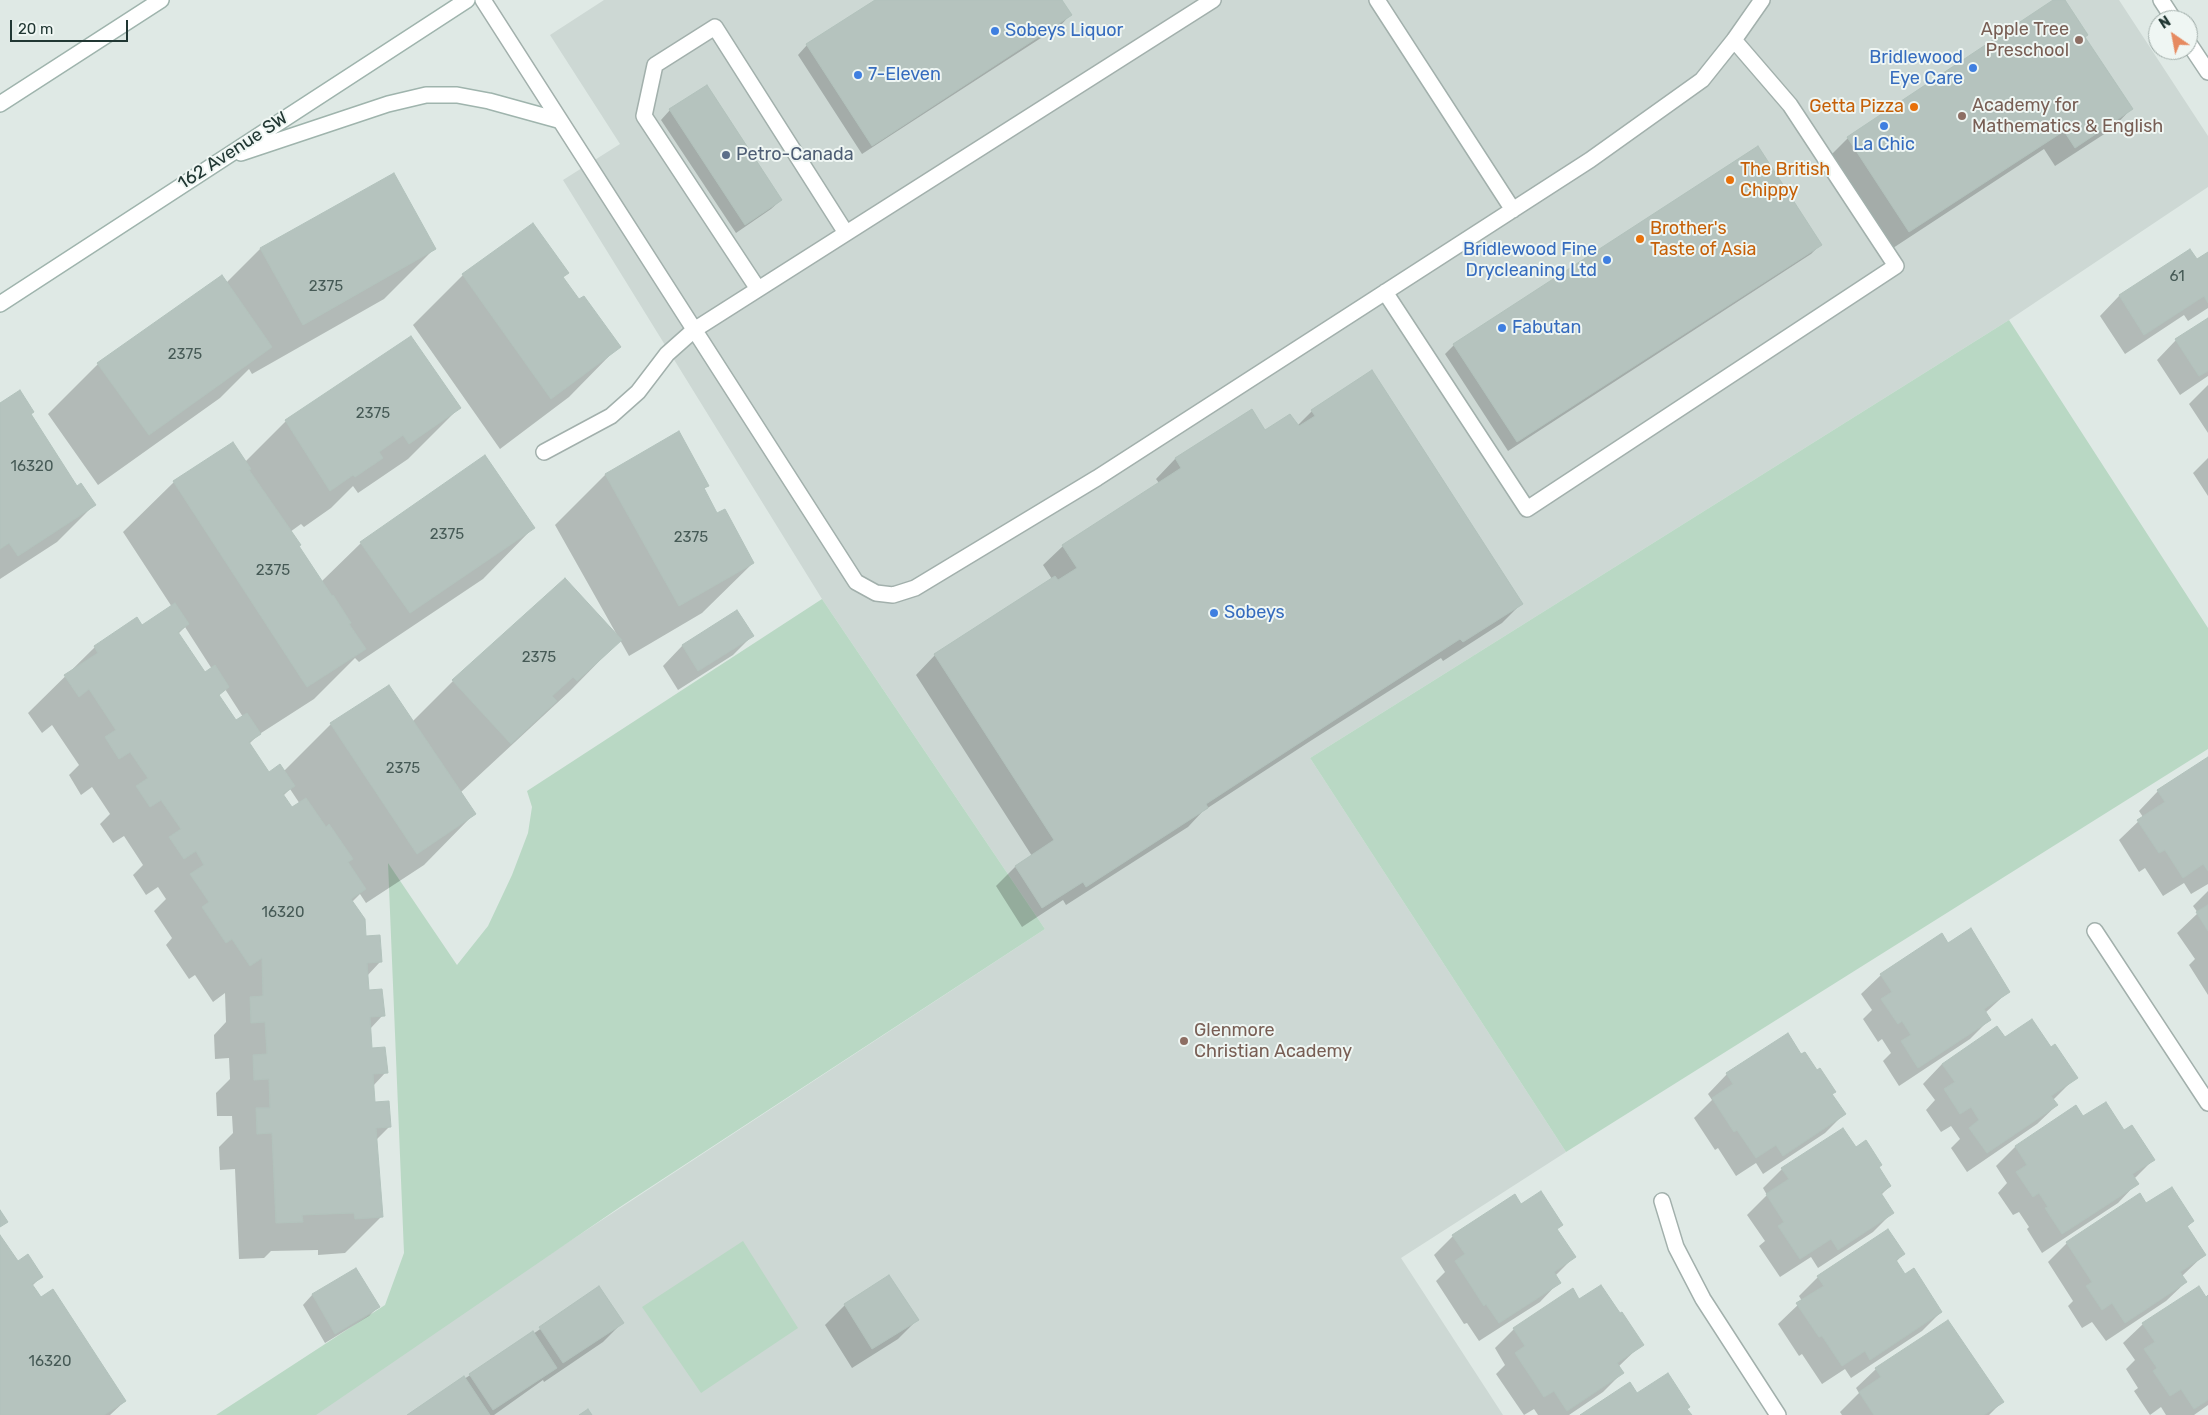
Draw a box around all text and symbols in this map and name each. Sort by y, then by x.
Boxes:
scale bar [12,10,130,42]
north arrow [2148,10,2198,60]
text: N [2156,13,2174,33]
place label: Apple Tree Preschool [1981,19,2069,62]
text: 20 m [18,20,53,38]
place label: Sobeys Liquor [1005,20,1123,42]
marker: Sobeys Liquor [989,25,1001,37]
marker: Apple Tree Preschool [2073,34,2085,46]
place label: Bridlewood Eye Care [1869,47,1963,90]
marker: Bridlewood Eye Care [1967,62,1979,74]
place label: 7-Eleven [868,64,941,86]
marker: 7-Eleven [852,69,864,81]
place label: Academy for Mathematics & English [1972,95,2163,138]
place label: Getta Pizza [1809,96,1904,118]
marker: Getta Pizza [1908,101,1920,113]
street label: 162 Avenue SW [174,108,292,194]
marker: Academy for Mathematics & English [1956,110,1968,122]
marker: La Chic [1878,120,1890,132]
place label: La Chic [1853,134,1915,156]
place label: Petro-Canada [736,144,854,166]
marker: Petro-Canada [720,149,732,161]
place label: The British Chippy [1740,159,1830,202]
marker: The British Chippy [1724,174,1736,186]
place label: Brother's Taste of Asia [1650,218,1756,260]
marker: Brother's Taste of Asia [1634,233,1646,245]
place label: Bridlewood Fine Drycleaning Ltd [1463,239,1597,282]
marker: Bridlewood Fine Drycleaning Ltd [1601,254,1613,266]
house number: 61 [2169,268,2185,286]
house number: 2375 [309,278,343,296]
place label: Fabutan [1512,317,1581,339]
marker: Fabutan [1496,322,1508,334]
house number: 2375 [168,346,202,364]
house number: 2375 [356,405,390,423]
house number: 16320 [11,458,53,476]
house number: 2375 [430,526,464,544]
house number: 2375 [674,529,708,547]
house number: 2375 [256,562,290,580]
place label: Sobeys [1224,602,1285,624]
marker: Sobeys [1208,607,1220,619]
house number: 2375 [522,649,556,667]
house number: 2375 [386,760,420,778]
house number: 16320 [262,904,304,922]
place label: Glenmore Christian Academy [1194,1020,1352,1062]
marker: Glenmore Christian Academy [1178,1035,1190,1047]
house number: 16320 [29,1353,71,1371]

